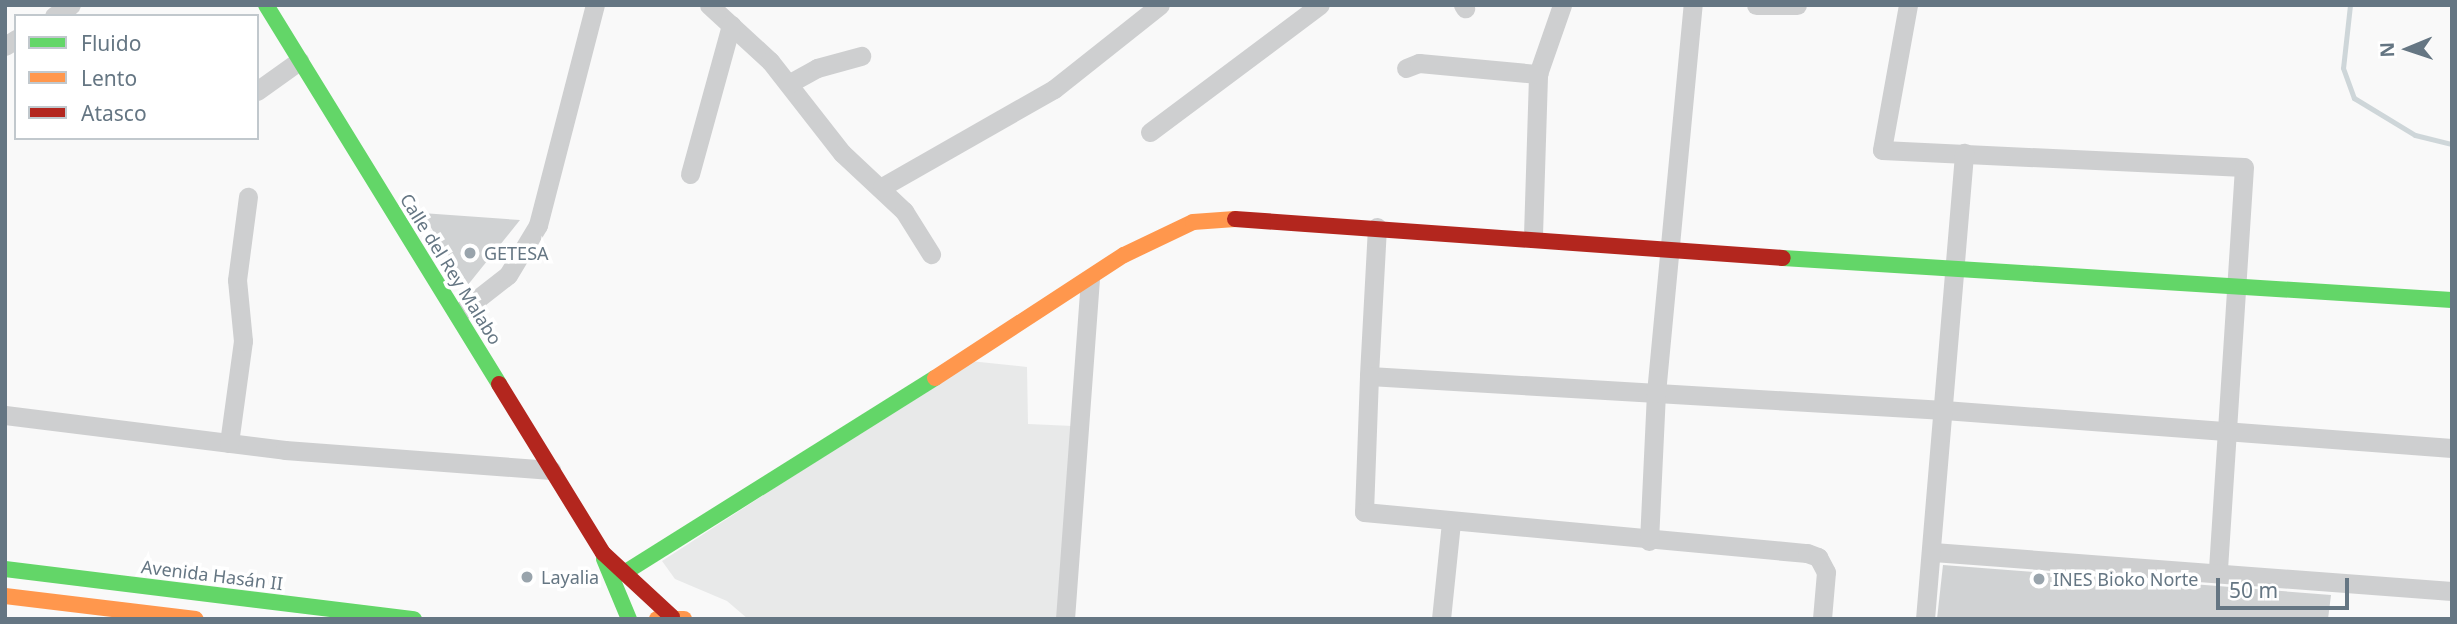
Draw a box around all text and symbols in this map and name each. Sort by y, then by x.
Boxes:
legend [14,14,259,140]
north arrow [2373,14,2443,84]
text: Fluido [81,29,141,57]
text: N [2374,42,2400,58]
text: Lento [81,64,137,92]
text: Atasco [81,99,147,127]
street label: Calle del Rey Malabo [396,189,506,349]
place label: GETESA [484,242,549,264]
marker: GETESA [462,245,478,261]
street label: Avenida Hasán II [140,556,284,594]
scale bar [2219,564,2352,608]
place label: Layalia [541,566,599,588]
place label: INES Bioko Norte [2053,568,2198,590]
marker: Layalia [519,569,535,585]
marker: INES Bioko Norte [2031,571,2047,587]
text: 50 m [2229,576,2278,604]

